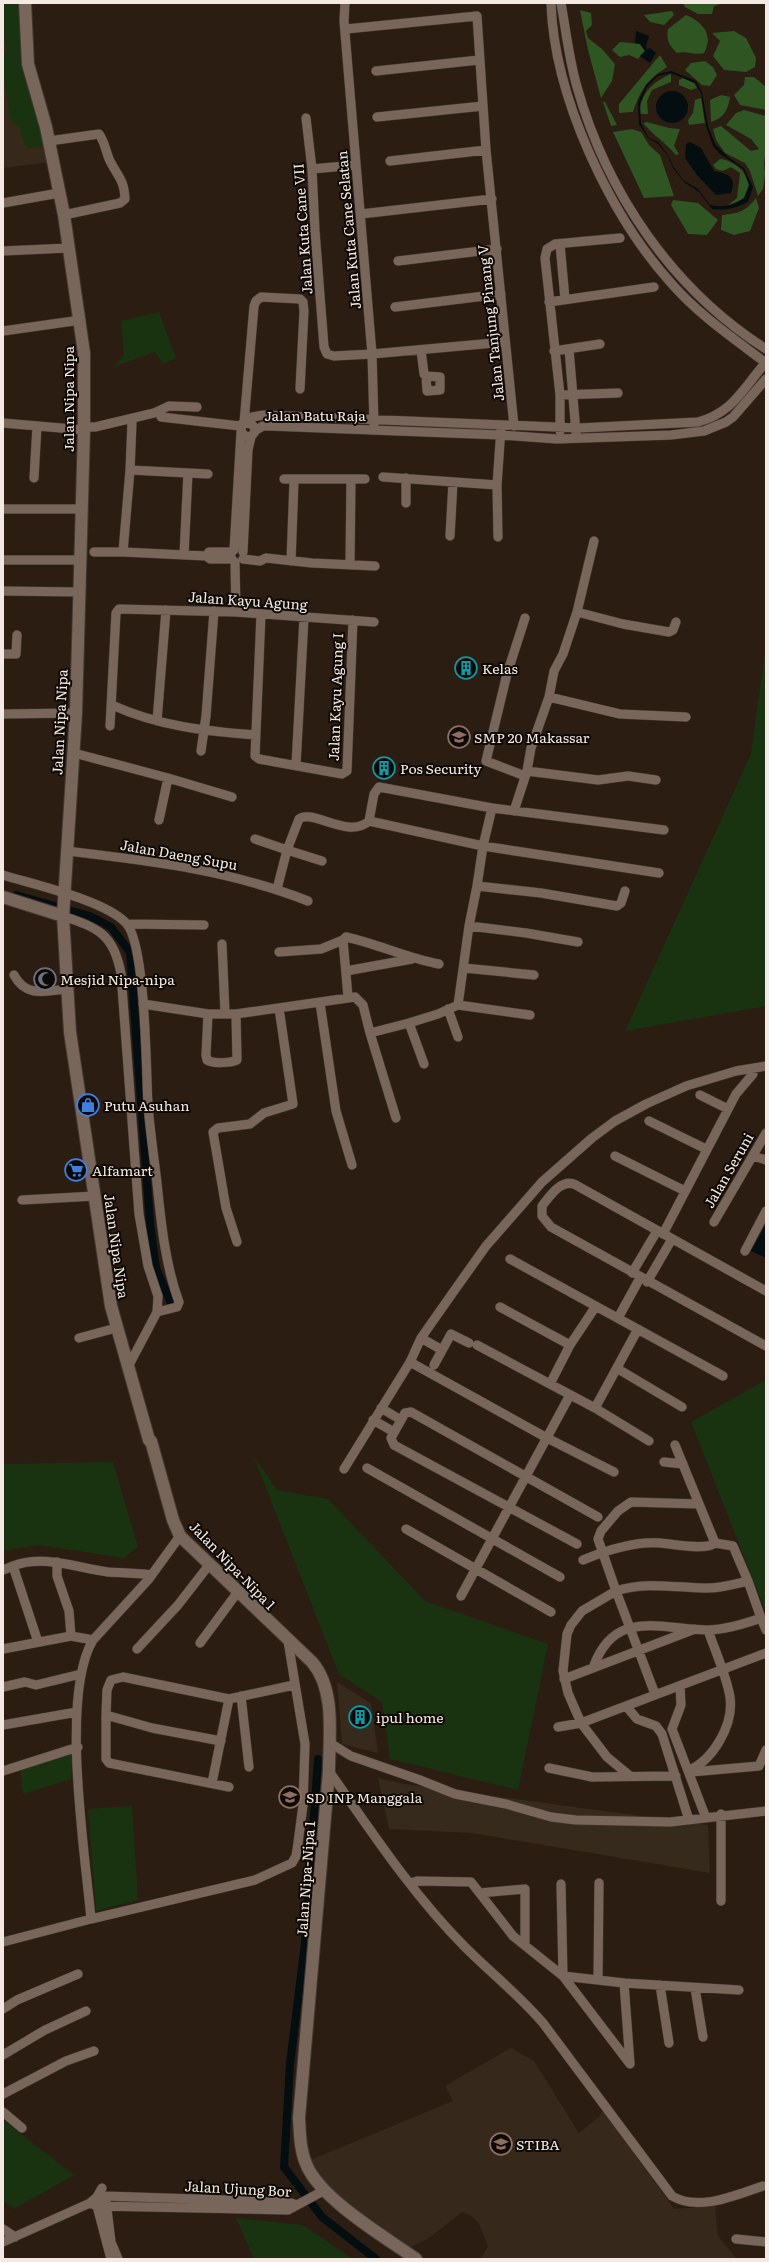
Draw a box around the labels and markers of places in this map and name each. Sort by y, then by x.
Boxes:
building icon: Kelas [453,655,479,681]
place label: Kelas [482,658,518,678]
school or university icon: SMP 20 Makassar [446,724,472,750]
place label: SMP 20 Makassar [474,727,590,747]
building icon: Pos Security [371,755,397,781]
place label: Pos Security [400,758,483,778]
mosque icon: Mesjid Nipa-nipa [32,966,58,992]
place label: Mesjid Nipa-nipa [60,969,175,989]
shop icon: Putu Asuhan [75,1092,101,1118]
place label: Putu Asuhan [104,1095,189,1115]
supermarket icon: Alfamart [63,1157,89,1183]
place label: Alfamart [92,1160,153,1180]
building icon: ipul home [347,1704,373,1730]
place label: ipul home [376,1707,444,1727]
school or university icon: SD INP Manggala [277,1784,303,1810]
place label: SD INP Manggala [306,1787,423,1807]
school or university icon: STIBA [488,2131,514,2157]
place label: STIBA [516,2134,560,2154]

